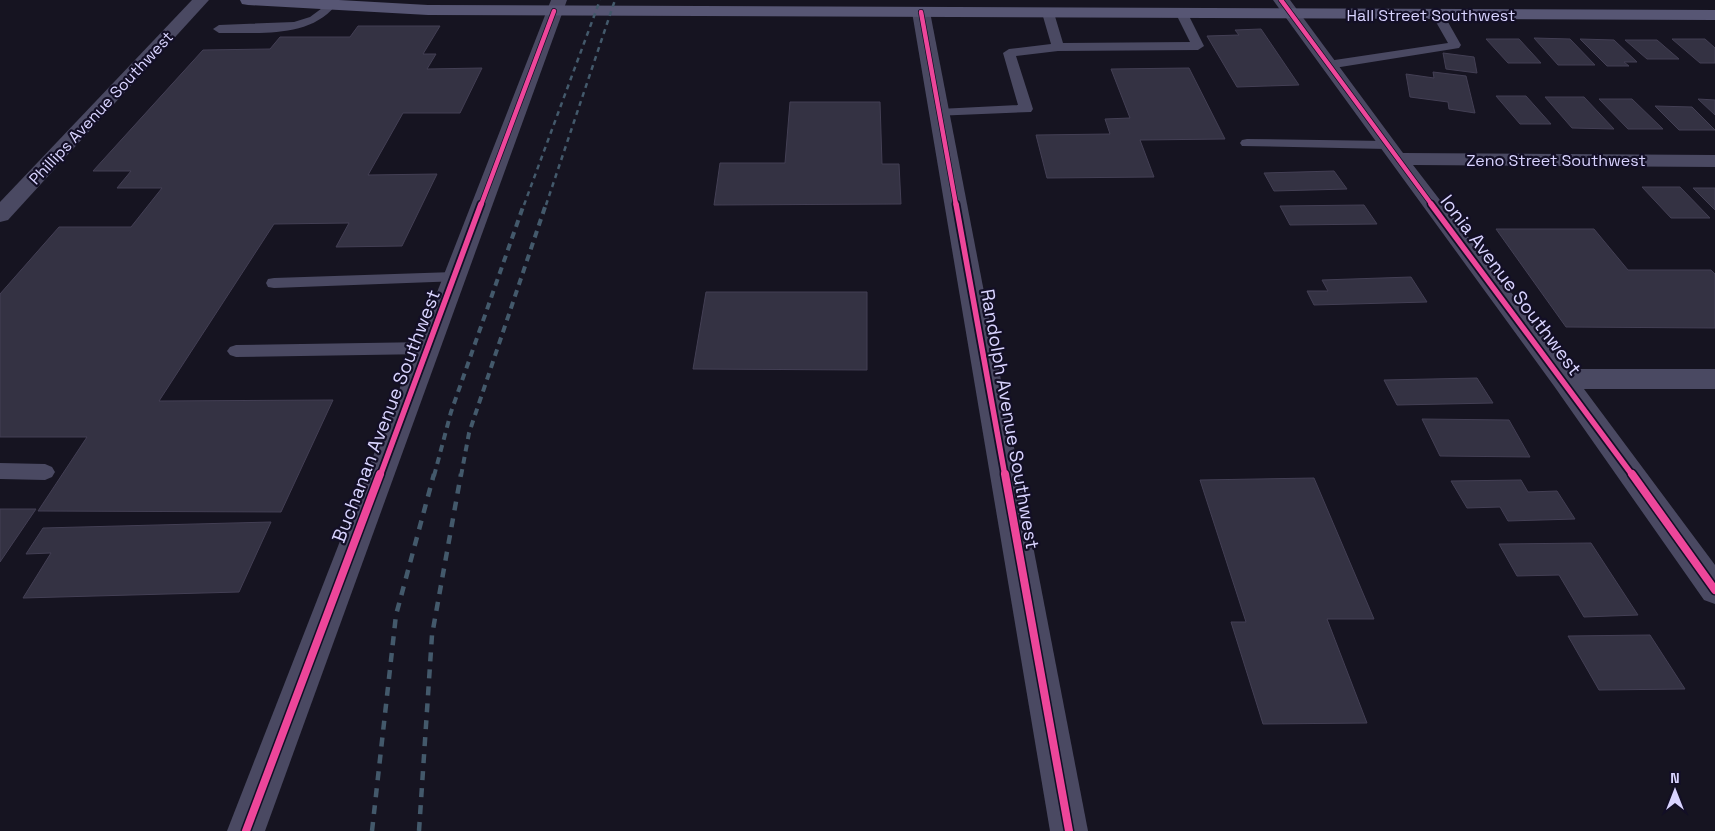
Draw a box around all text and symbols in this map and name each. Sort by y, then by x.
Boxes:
street label: Hall Street Southwest [1347,5,1515,26]
street label: Phillips Avenue Southwest [24,27,178,189]
street label: Zeno Street Southwest [1466,150,1646,171]
street label: Ionia Avenue Southwest [1435,189,1587,381]
street label: Buchanan Avenue Southwest [326,286,446,546]
street label: Randolph Avenue Southwest [975,287,1045,551]
north arrow [1650,766,1700,816]
text: N [1670,769,1680,787]

